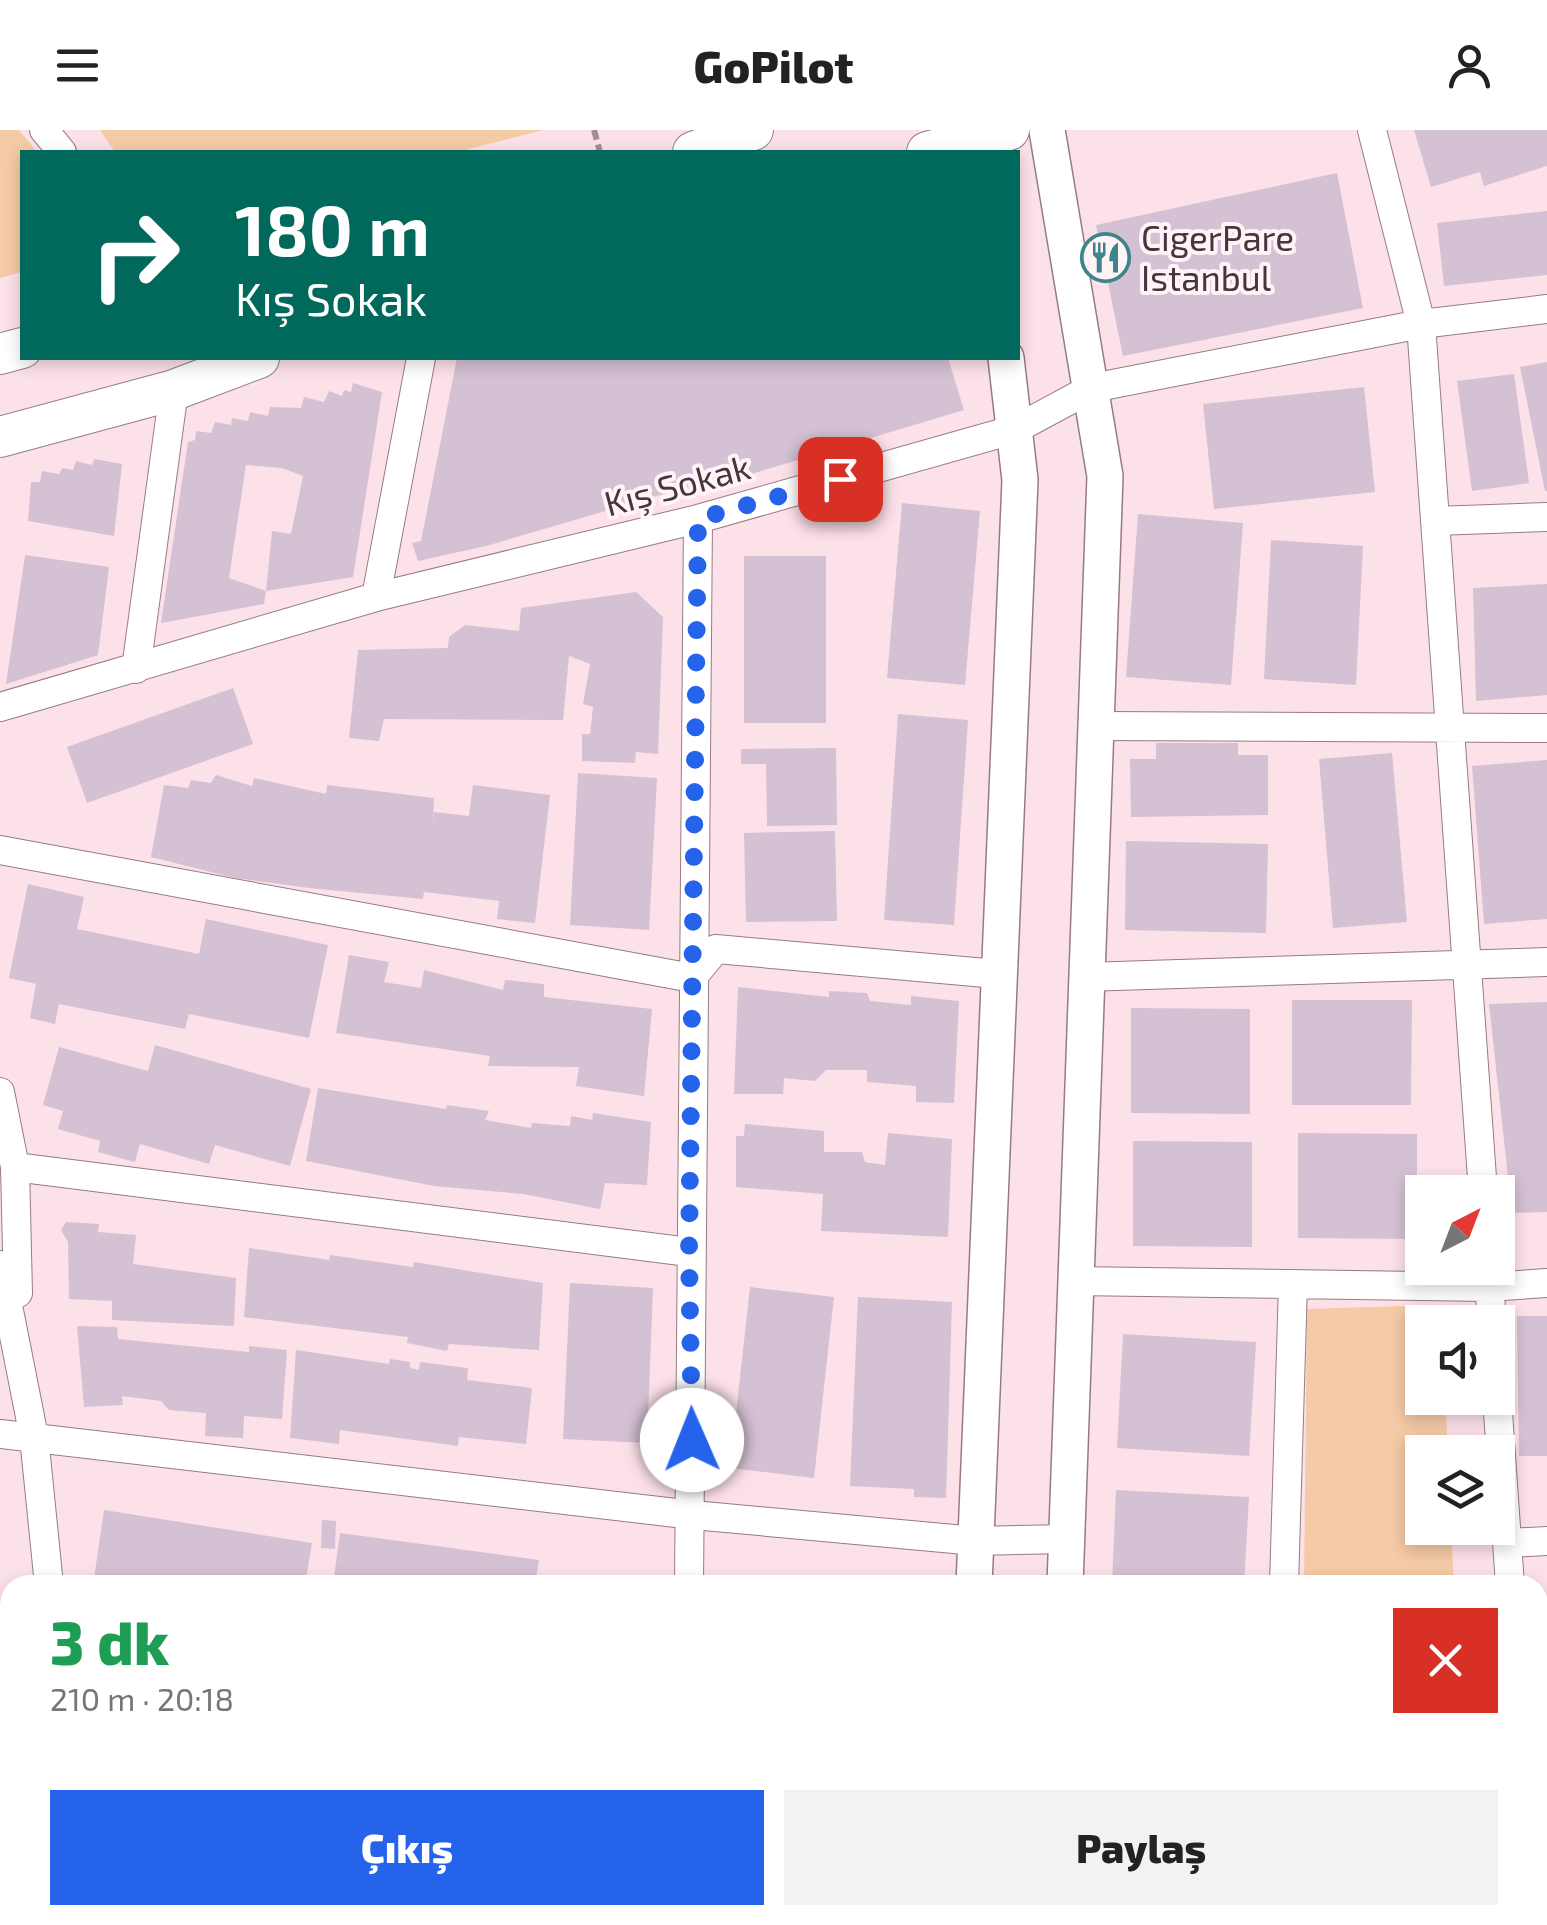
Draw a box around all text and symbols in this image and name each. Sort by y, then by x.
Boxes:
icon: menu [50,38,105,93]
text: GoPilot [694,38,853,92]
icon: person [1442,38,1497,93]
text: 180 m [235,186,430,270]
icon: right [70,190,200,320]
place label: CigerPare Istanbul [1141,216,1294,298]
restaurant icon: CigerPare Istanbul [1080,231,1132,283]
text: Kış Sokak [235,271,427,325]
pin [798,437,883,522]
street label: Kış Sokak [599,444,755,526]
icon: arrive [813,452,868,507]
north arrow [1405,1175,1515,1285]
map controls [1405,1175,1515,1545]
button: sound [1405,1305,1515,1415]
position arrow [640,1388,744,1492]
button: layers [1405,1435,1515,1545]
text: 3 dk [50,1605,169,1677]
button: close [1393,1608,1498,1713]
text: 210 m · 20:18 [50,1679,234,1717]
button: Çıkış [50,1790,764,1905]
button: Paylaş [784,1790,1498,1905]

